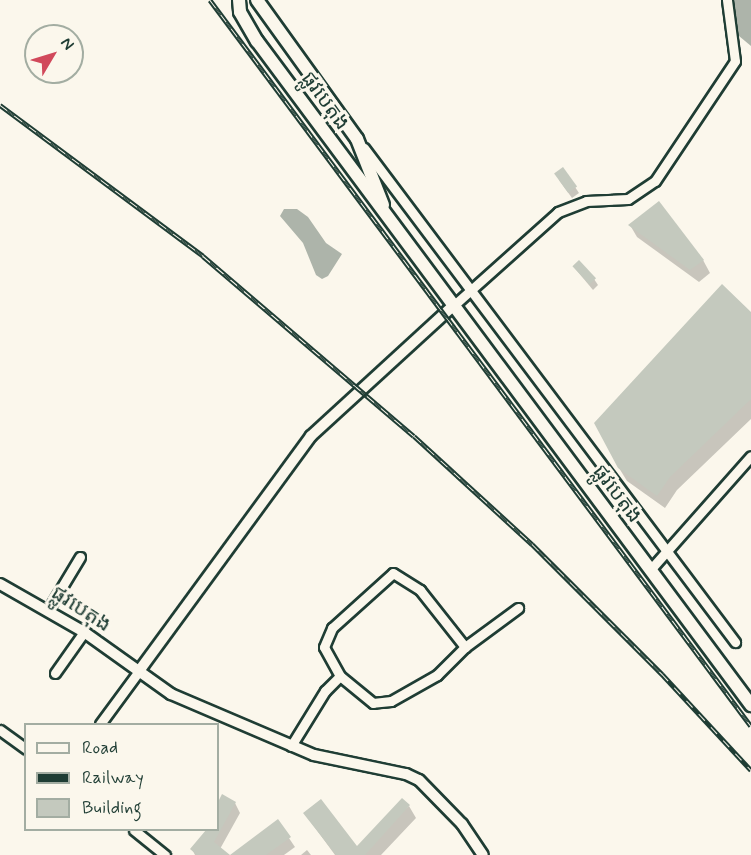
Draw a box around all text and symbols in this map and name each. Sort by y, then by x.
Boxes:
north arrow [24,24,84,84]
text: N [55,33,79,55]
street label: ផ្លូវបេតុង [295,67,355,135]
street label: ផ្លូវបេតុង [587,460,647,528]
street label: ផ្លូវបេតុង [46,580,116,638]
legend [24,723,219,831]
text: Road [82,736,118,760]
text: Railway [82,766,144,790]
text: Building [82,796,142,820]

